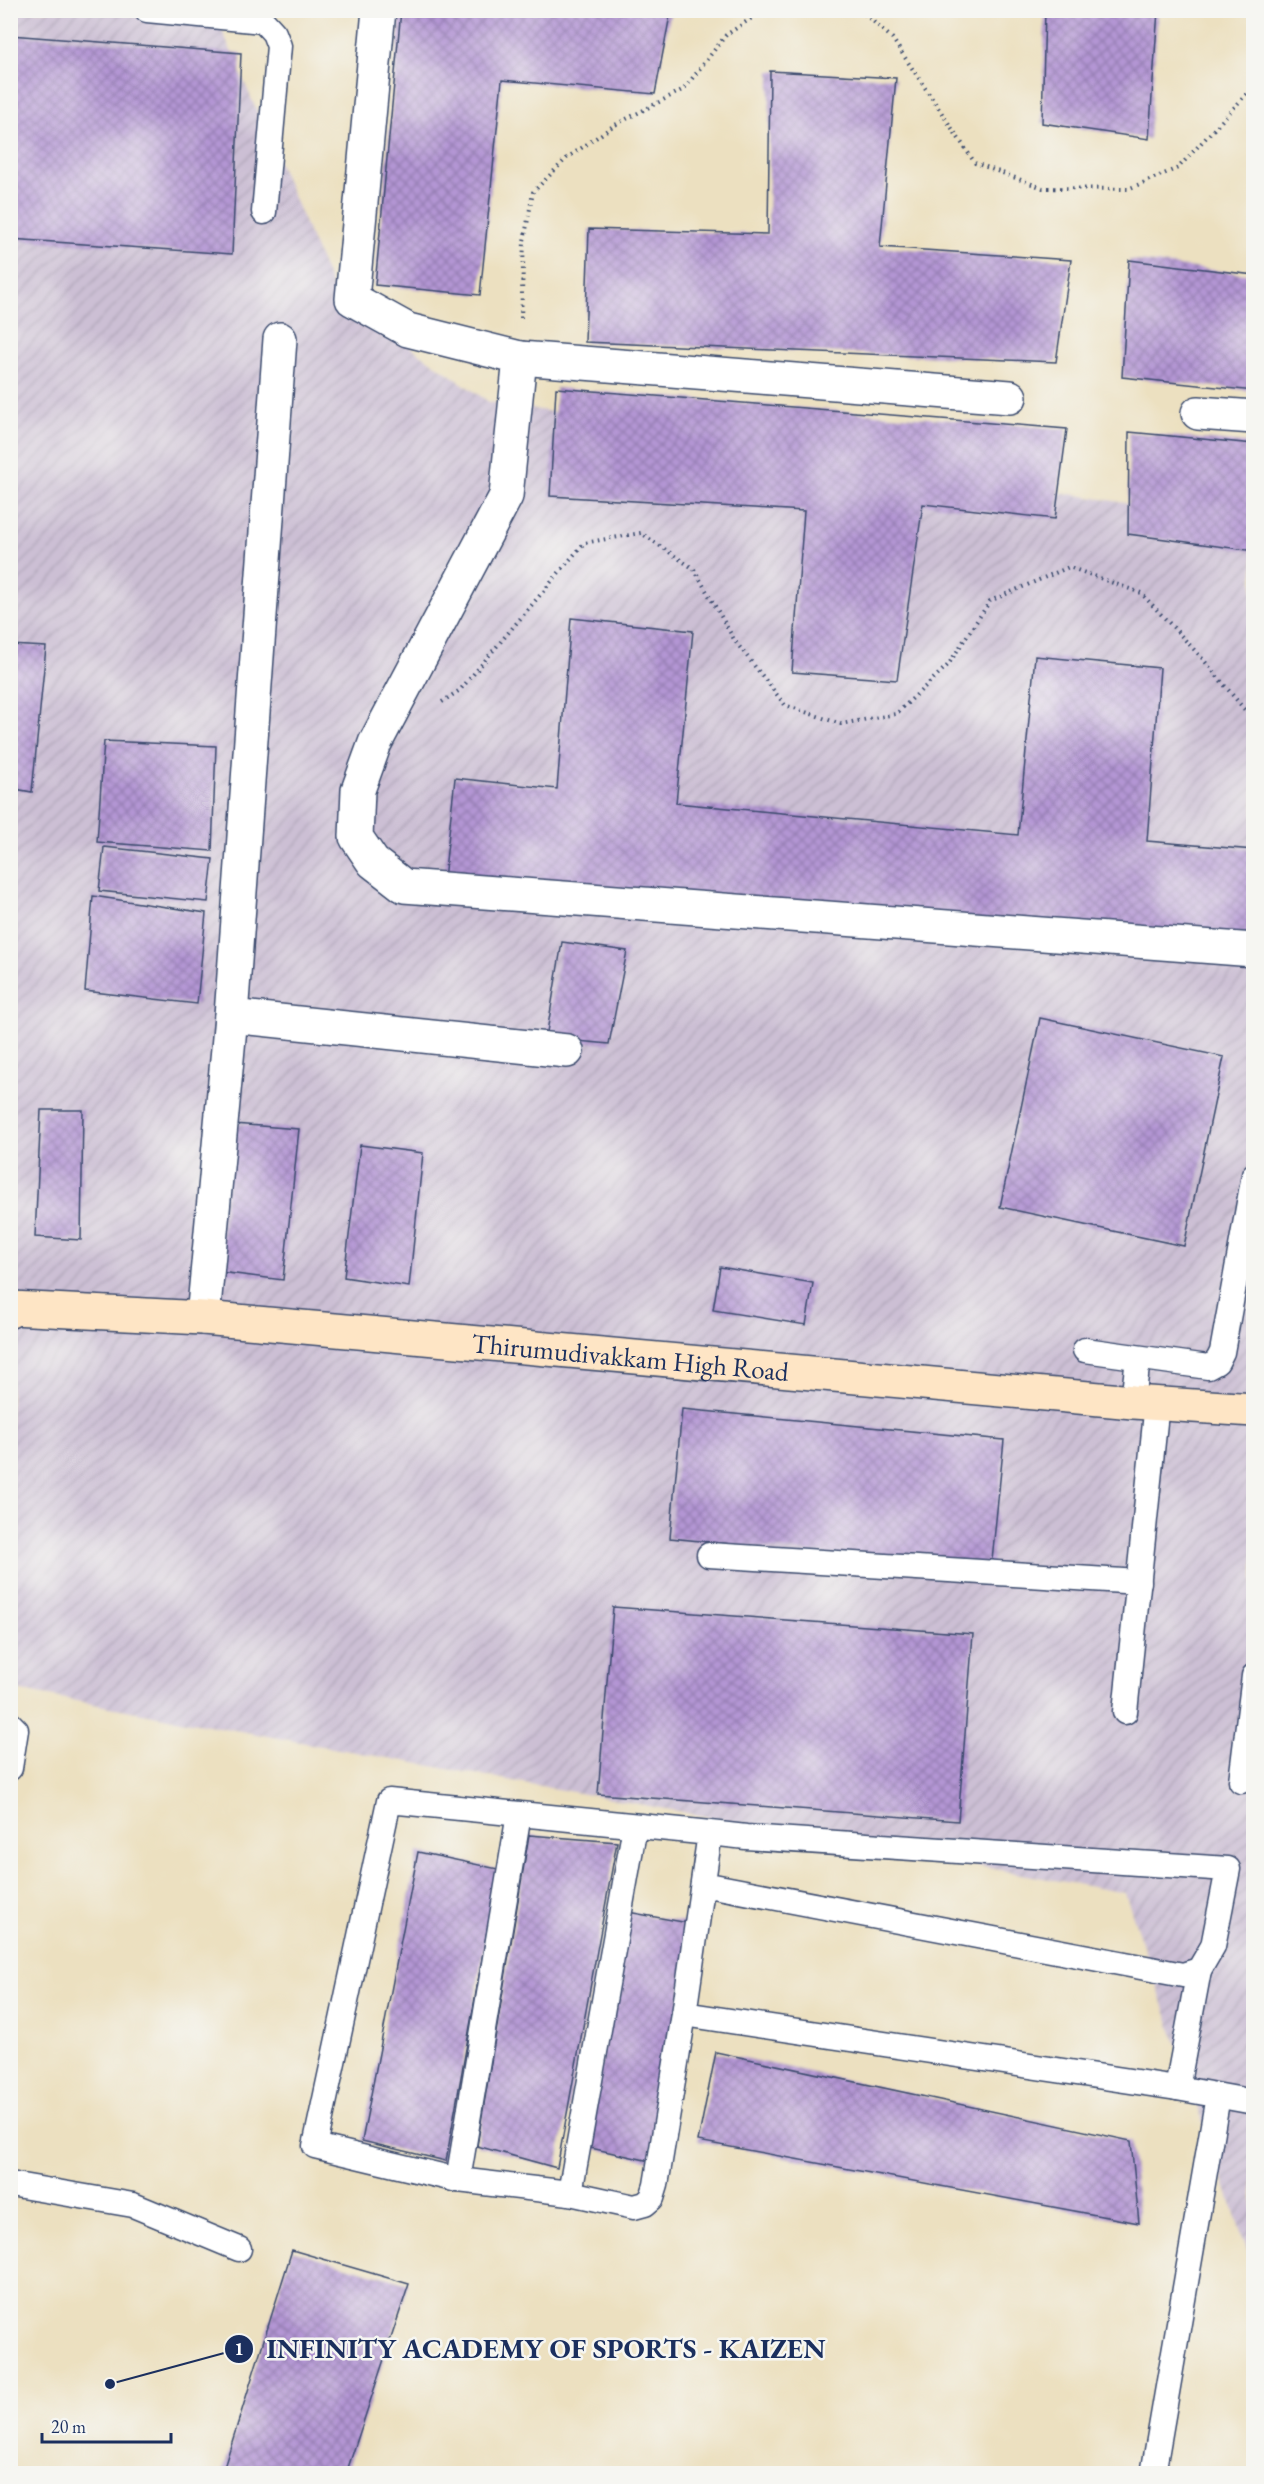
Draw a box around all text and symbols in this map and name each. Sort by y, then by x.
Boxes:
street label: Thirumudivakkam High Road [470,1325,791,1388]
callout: INFINITY ACADEMY OF SPORTS - KAIZEN [224,2326,838,2372]
text: INFINITY ACADEMY OF SPORTS - KAIZEN [266,2330,826,2366]
text: 1 [234,2337,244,2360]
scale bar [42,2406,171,2444]
text: 20 m [51,2415,86,2438]

